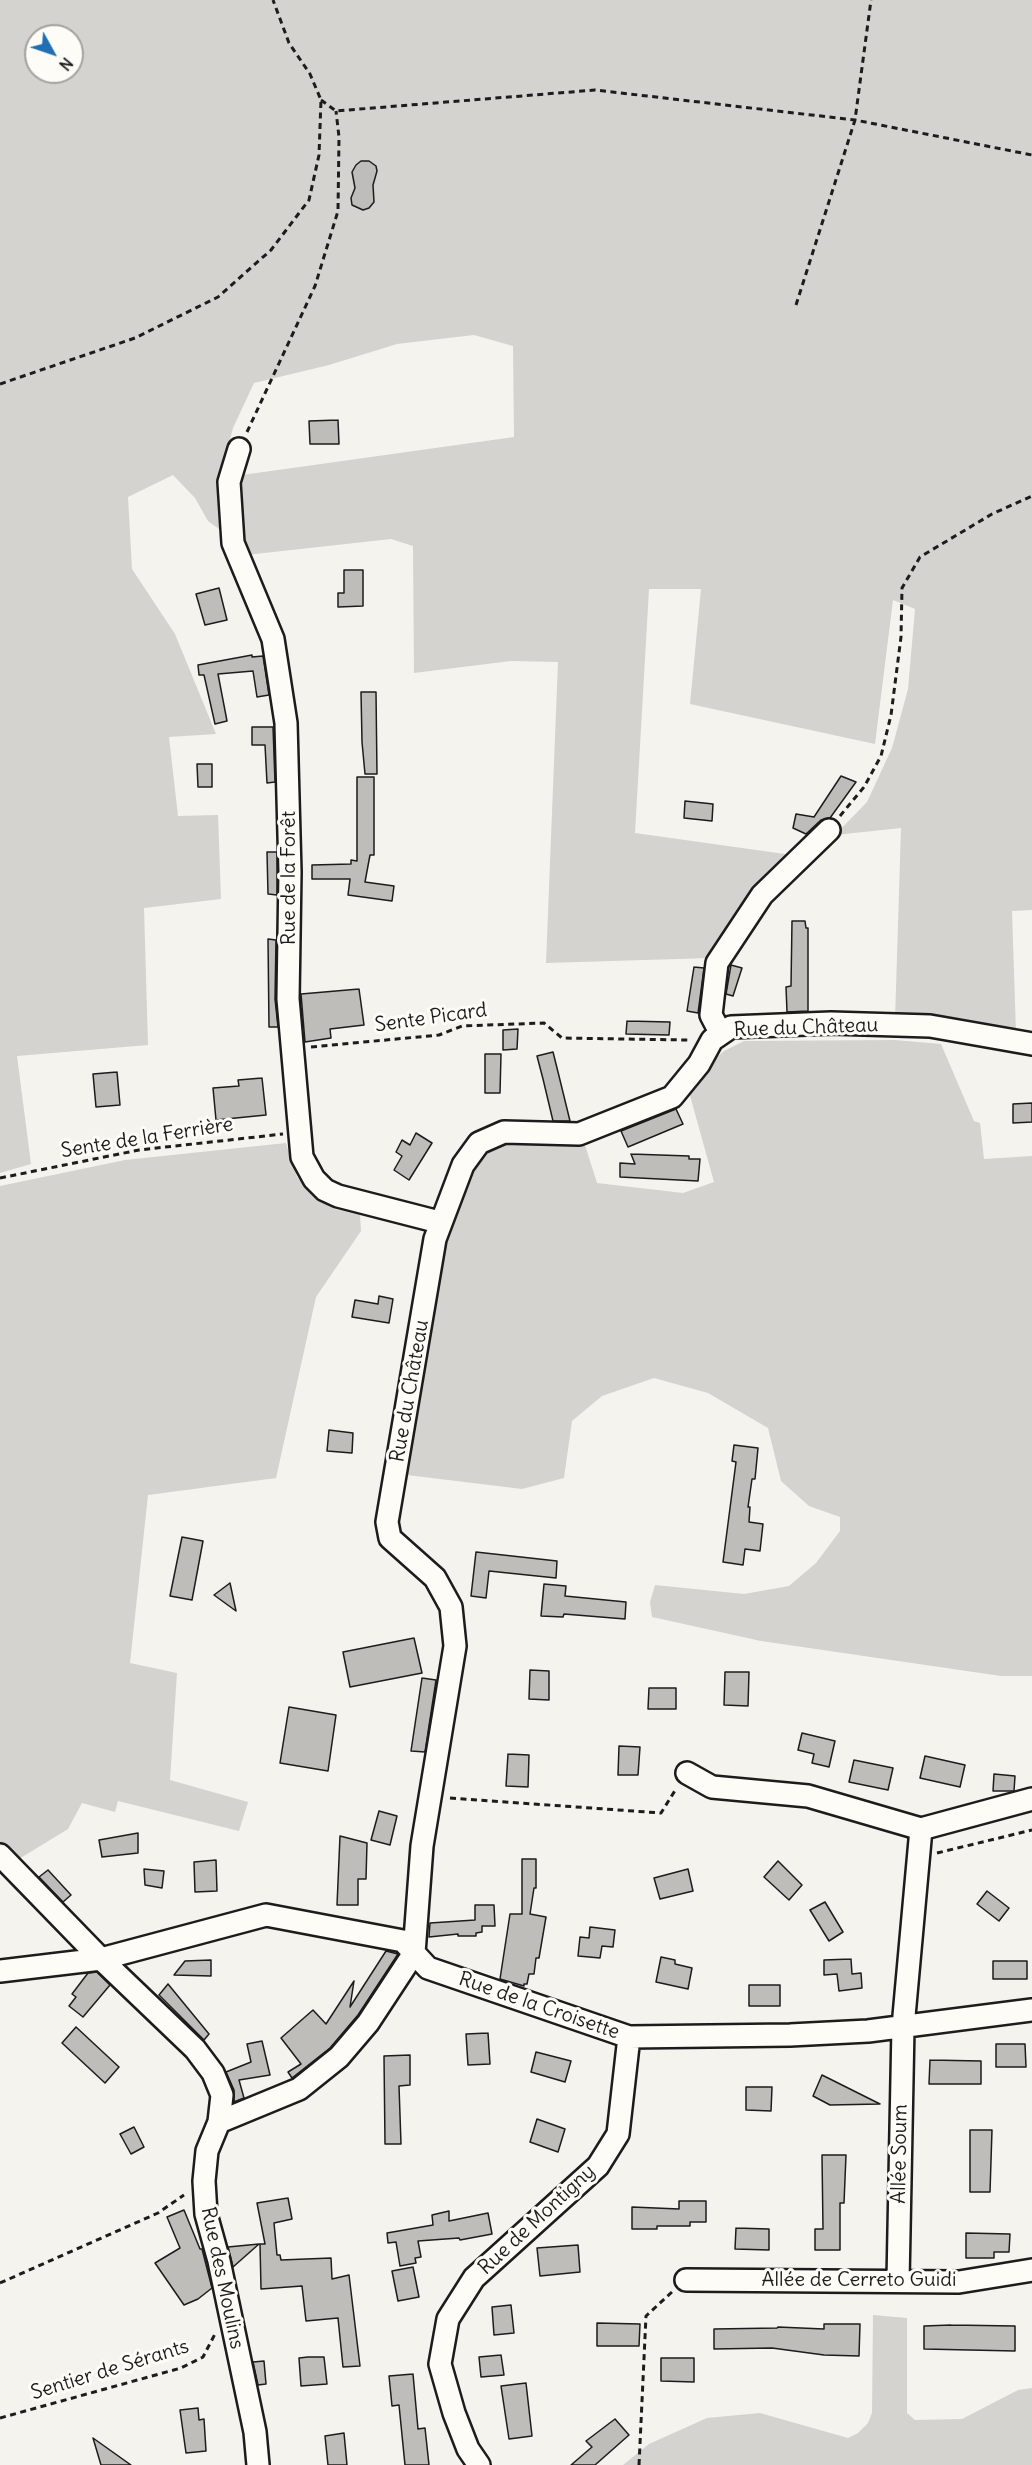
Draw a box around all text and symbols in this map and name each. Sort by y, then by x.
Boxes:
north arrow [24,24,84,84]
text: N [55,54,77,75]
street label: Rue de la Forêt [277,811,301,945]
street label: Sente Picard [373,998,489,1038]
street label: Rue du Château [733,1013,879,1043]
street label: Sente de la Ferrière [59,1113,235,1163]
street label: Rue du Château [386,1318,434,1464]
street label: Rue de la Croisette [456,1967,622,2045]
street label: Allée Soum [887,2104,913,2204]
street label: Rue de Montigny [474,2160,600,2280]
street label: Rue des Moulins [195,2205,249,2351]
street label: Allée de Cerreto Guidi [762,2268,956,2292]
street label: Sentier de Sérants [28,2335,192,2405]

